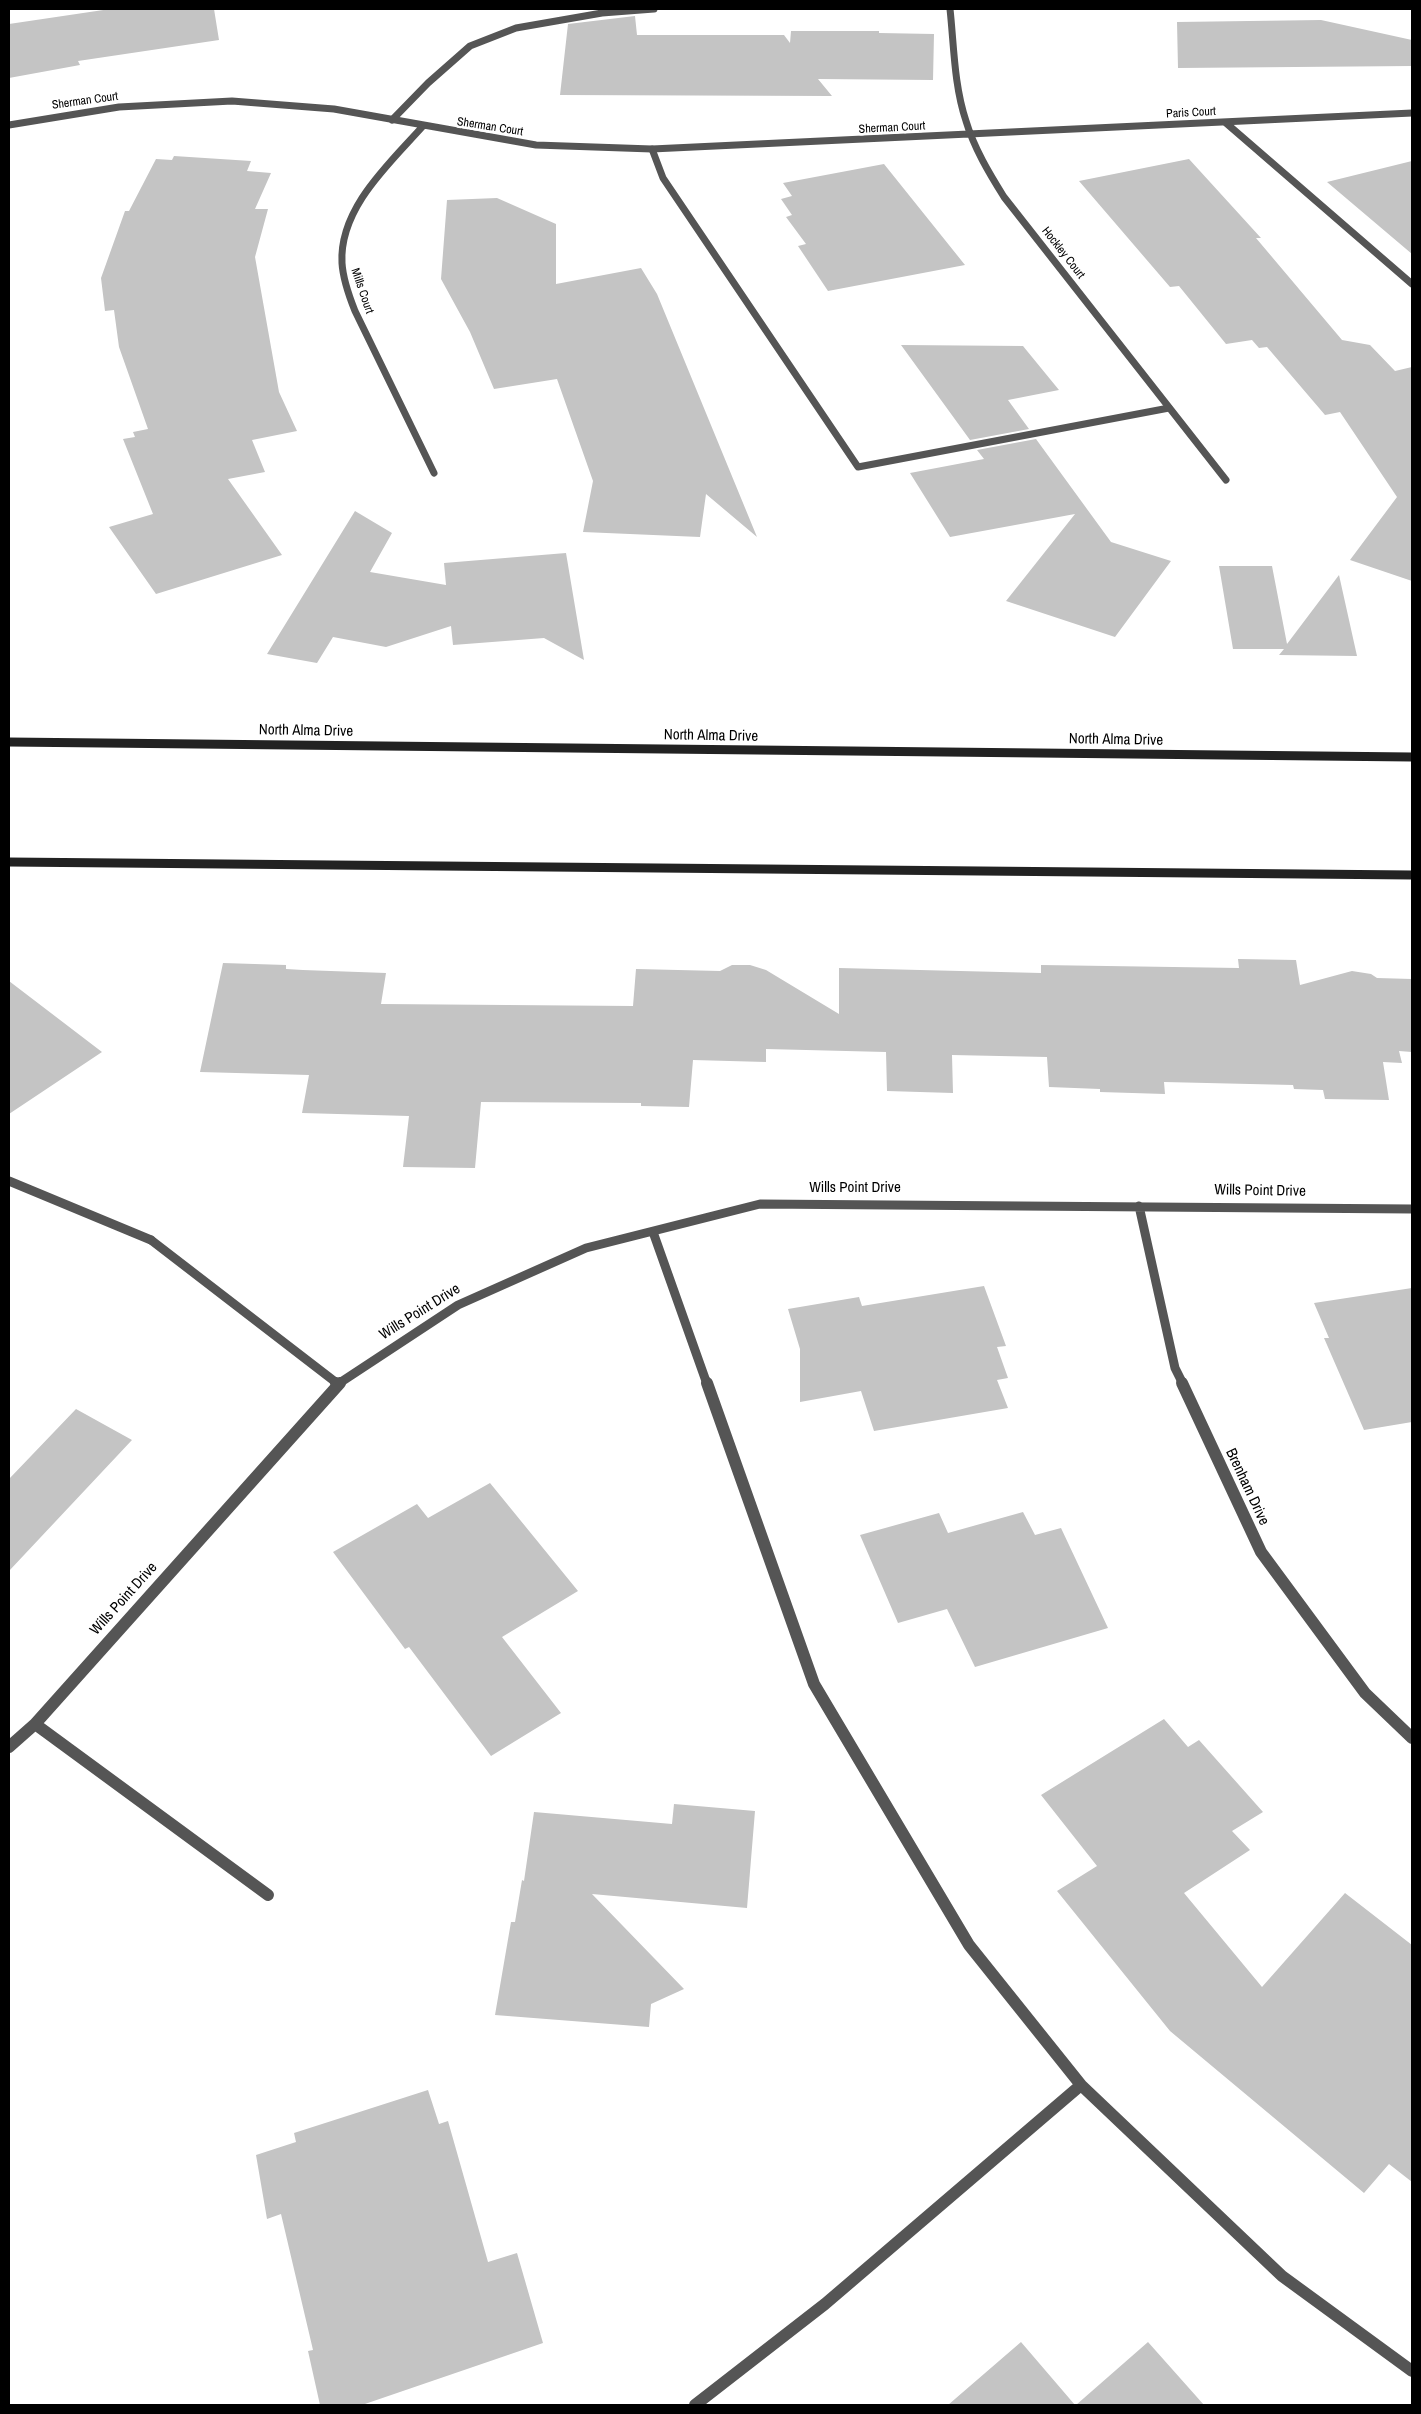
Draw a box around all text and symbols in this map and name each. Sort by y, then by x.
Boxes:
street label: Sherman Court [51,89,119,113]
street label: Paris Court [1166,105,1216,121]
street label: Sherman Court [456,115,524,139]
street label: Sherman Court [858,119,926,137]
street label: Hockley Court [1038,224,1088,282]
street label: Mills Court [348,266,376,316]
street label: North Alma Drive [259,721,353,741]
street label: North Alma Drive [664,726,758,746]
street label: North Alma Drive [1069,730,1163,750]
street label: Wills Point Drive [809,1179,901,1197]
street label: Wills Point Drive [1214,1181,1306,1201]
street label: Wills Point Drive [376,1280,464,1344]
street label: Brenham Drive [1221,1446,1273,1528]
street label: Wills Point Drive [87,1559,161,1639]

